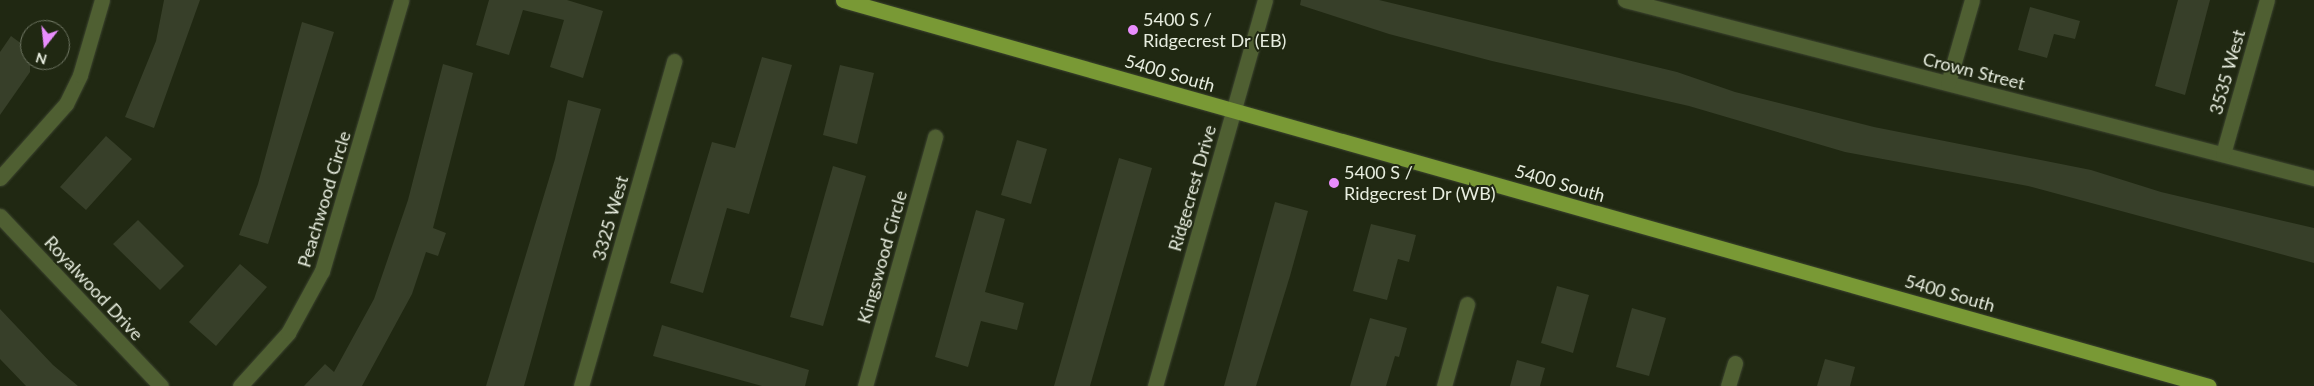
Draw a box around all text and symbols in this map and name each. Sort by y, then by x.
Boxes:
place label: 5400 S / Ridgecrest Dr (EB) [1143,9,1287,52]
north arrow [20,20,70,70]
marker: 5400 S / Ridgecrest Dr (EB) [1127,24,1139,36]
street label: 3535 West [2205,27,2249,117]
street label: Crown Street [1921,48,2027,94]
text: N [33,49,49,69]
street label: 5400 South [1122,50,1218,96]
street label: Ridgecrest Drive [1164,122,1220,254]
street label: Peachwood Circle [293,128,355,270]
street label: 5400 South [1512,160,1608,206]
place label: 5400 S / Ridgecrest Dr (WB) [1344,162,1496,204]
street label: 3325 West [588,173,632,263]
marker: 5400 S / Ridgecrest Dr (WB) [1328,177,1340,189]
street label: Kingswood Circle [853,188,911,326]
street label: Royalwood Drive [40,231,148,345]
street label: 5400 South [1902,270,1998,316]

